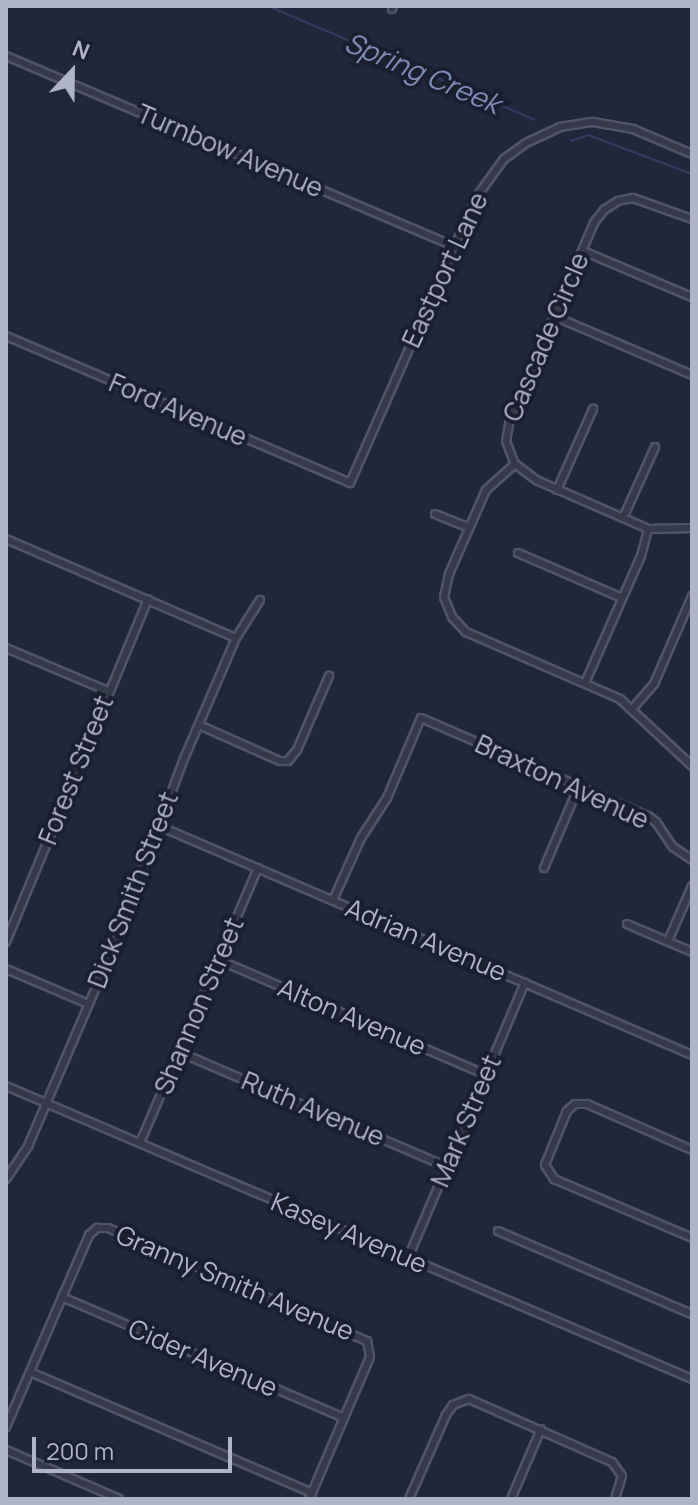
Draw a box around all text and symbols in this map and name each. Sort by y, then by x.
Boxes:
water label: Spring Creek [340,24,506,120]
north arrow [32,32,112,112]
text: N [68,33,94,67]
street label: Turnbow Avenue [132,98,328,204]
street label: Eastport Lane [395,188,495,352]
street label: Cascade Circle [496,248,596,426]
street label: Ford Avenue [104,367,252,453]
street label: Forest Street [32,691,120,849]
street label: Braxton Avenue [470,728,654,836]
street label: Dick Smith Street [81,788,185,992]
street label: Adrian Avenue [341,892,511,988]
street label: Shannon Street [148,913,250,1099]
street label: Alton Avenue [273,972,431,1062]
street label: Mark Street [424,1050,508,1192]
street label: Ruth Avenue [237,1065,389,1153]
street label: Kasey Avenue [266,1186,432,1280]
street label: Granny Smith Avenue [111,1219,359,1347]
street label: Cider Avenue [124,1313,282,1403]
scale bar [36,1421,236,1471]
text: 200 m [46,1434,114,1467]

